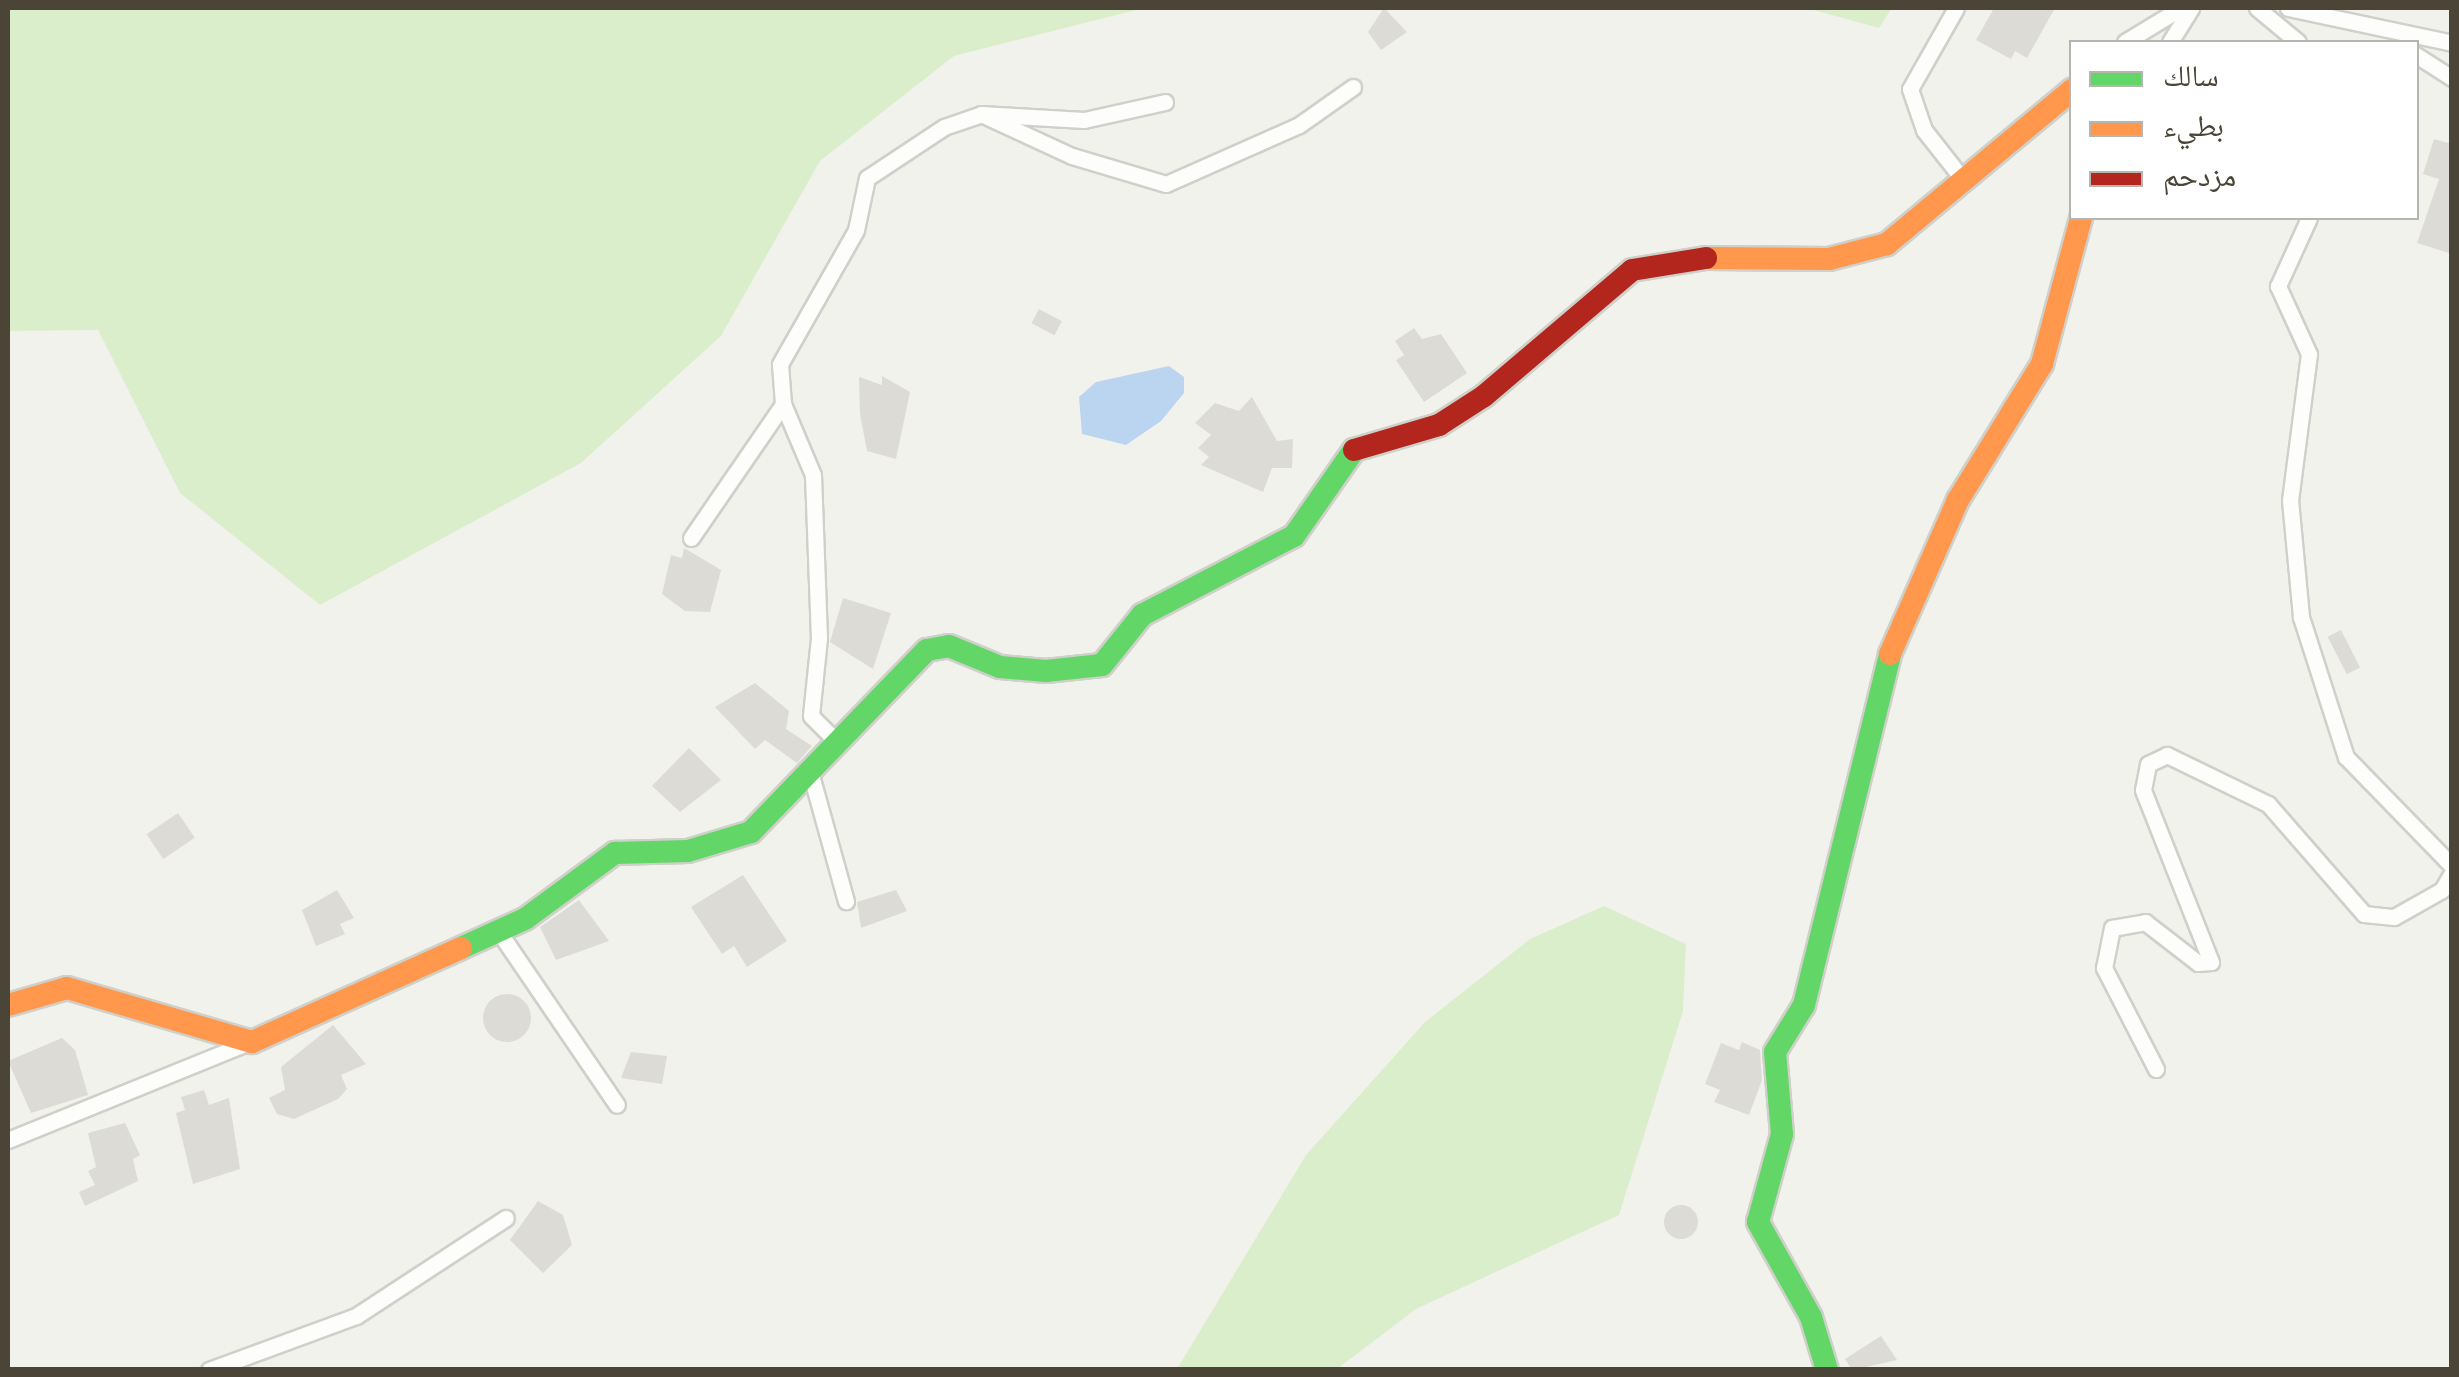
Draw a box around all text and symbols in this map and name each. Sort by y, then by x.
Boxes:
legend [2069,40,2419,220]
text: سالك [2163,57,2219,93]
text: بطيء [2163,107,2224,143]
text: مزدحم [2163,157,2236,193]

